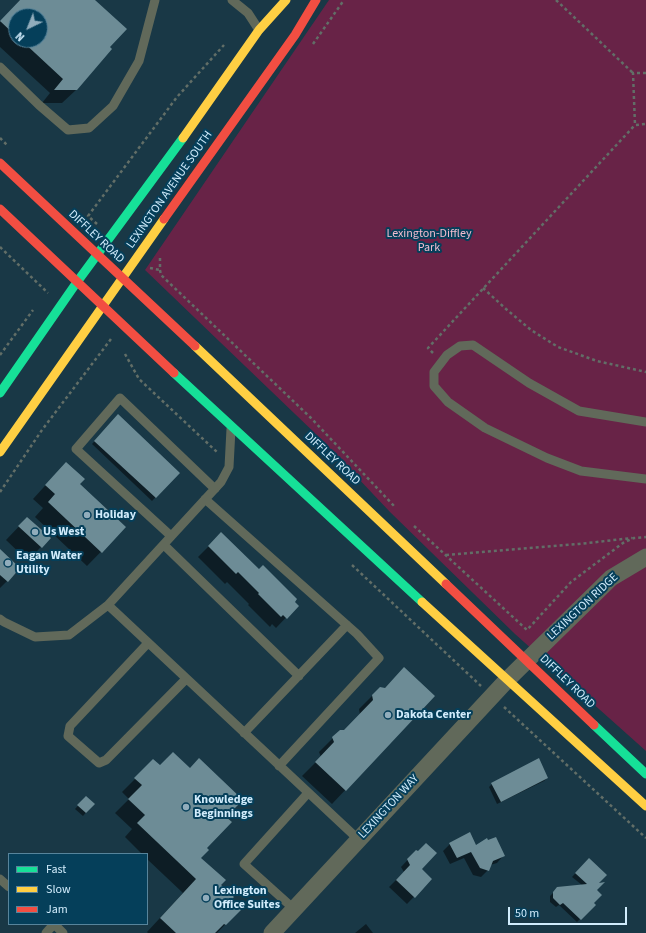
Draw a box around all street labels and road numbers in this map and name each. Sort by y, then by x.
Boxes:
street label: LEXINGTON AVENUE SOUTH [124,128,216,252]
street label: DIFFLEY ROAD [65,207,127,267]
street label: DIFFLEY ROAD [301,429,363,489]
street label: LEXINGTON RIDGE [545,570,621,644]
street label: DIFFLEY ROAD [536,652,598,712]
street label: LEXINGTON WAY [356,772,422,842]

